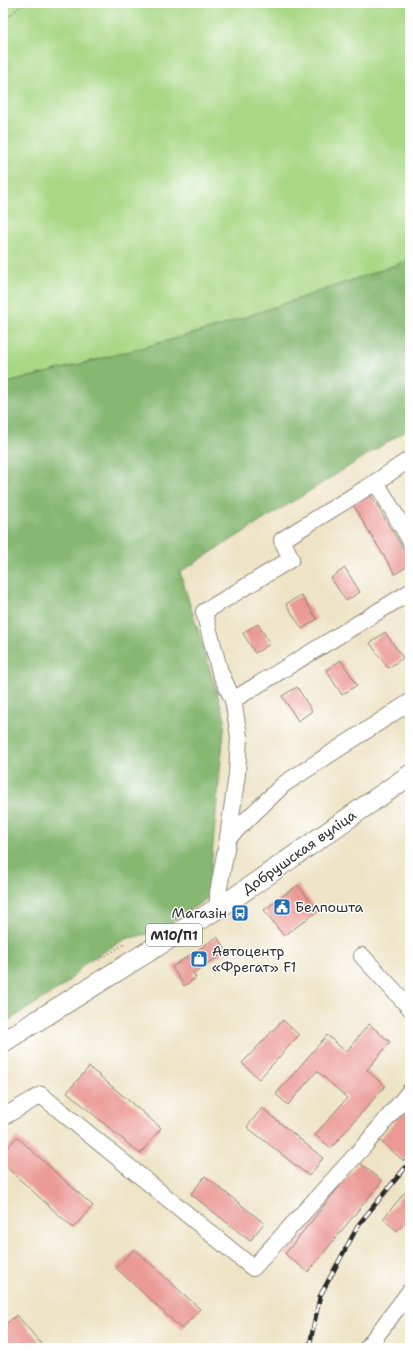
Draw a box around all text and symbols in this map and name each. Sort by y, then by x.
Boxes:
street label: Добрушская вуліца [239,806,360,898]
public building icon: Белпошта [272,897,292,917]
place label: Белпошта [295,898,364,916]
bus stop icon: Магазін [230,903,250,923]
place label: Магазін [172,904,227,922]
road number: М10/П1 [146,924,202,946]
place label: Автоцентр «Фрегат» F1 [212,942,296,976]
shop icon: Автоцентр «Фрегат» F1 [189,949,209,969]

